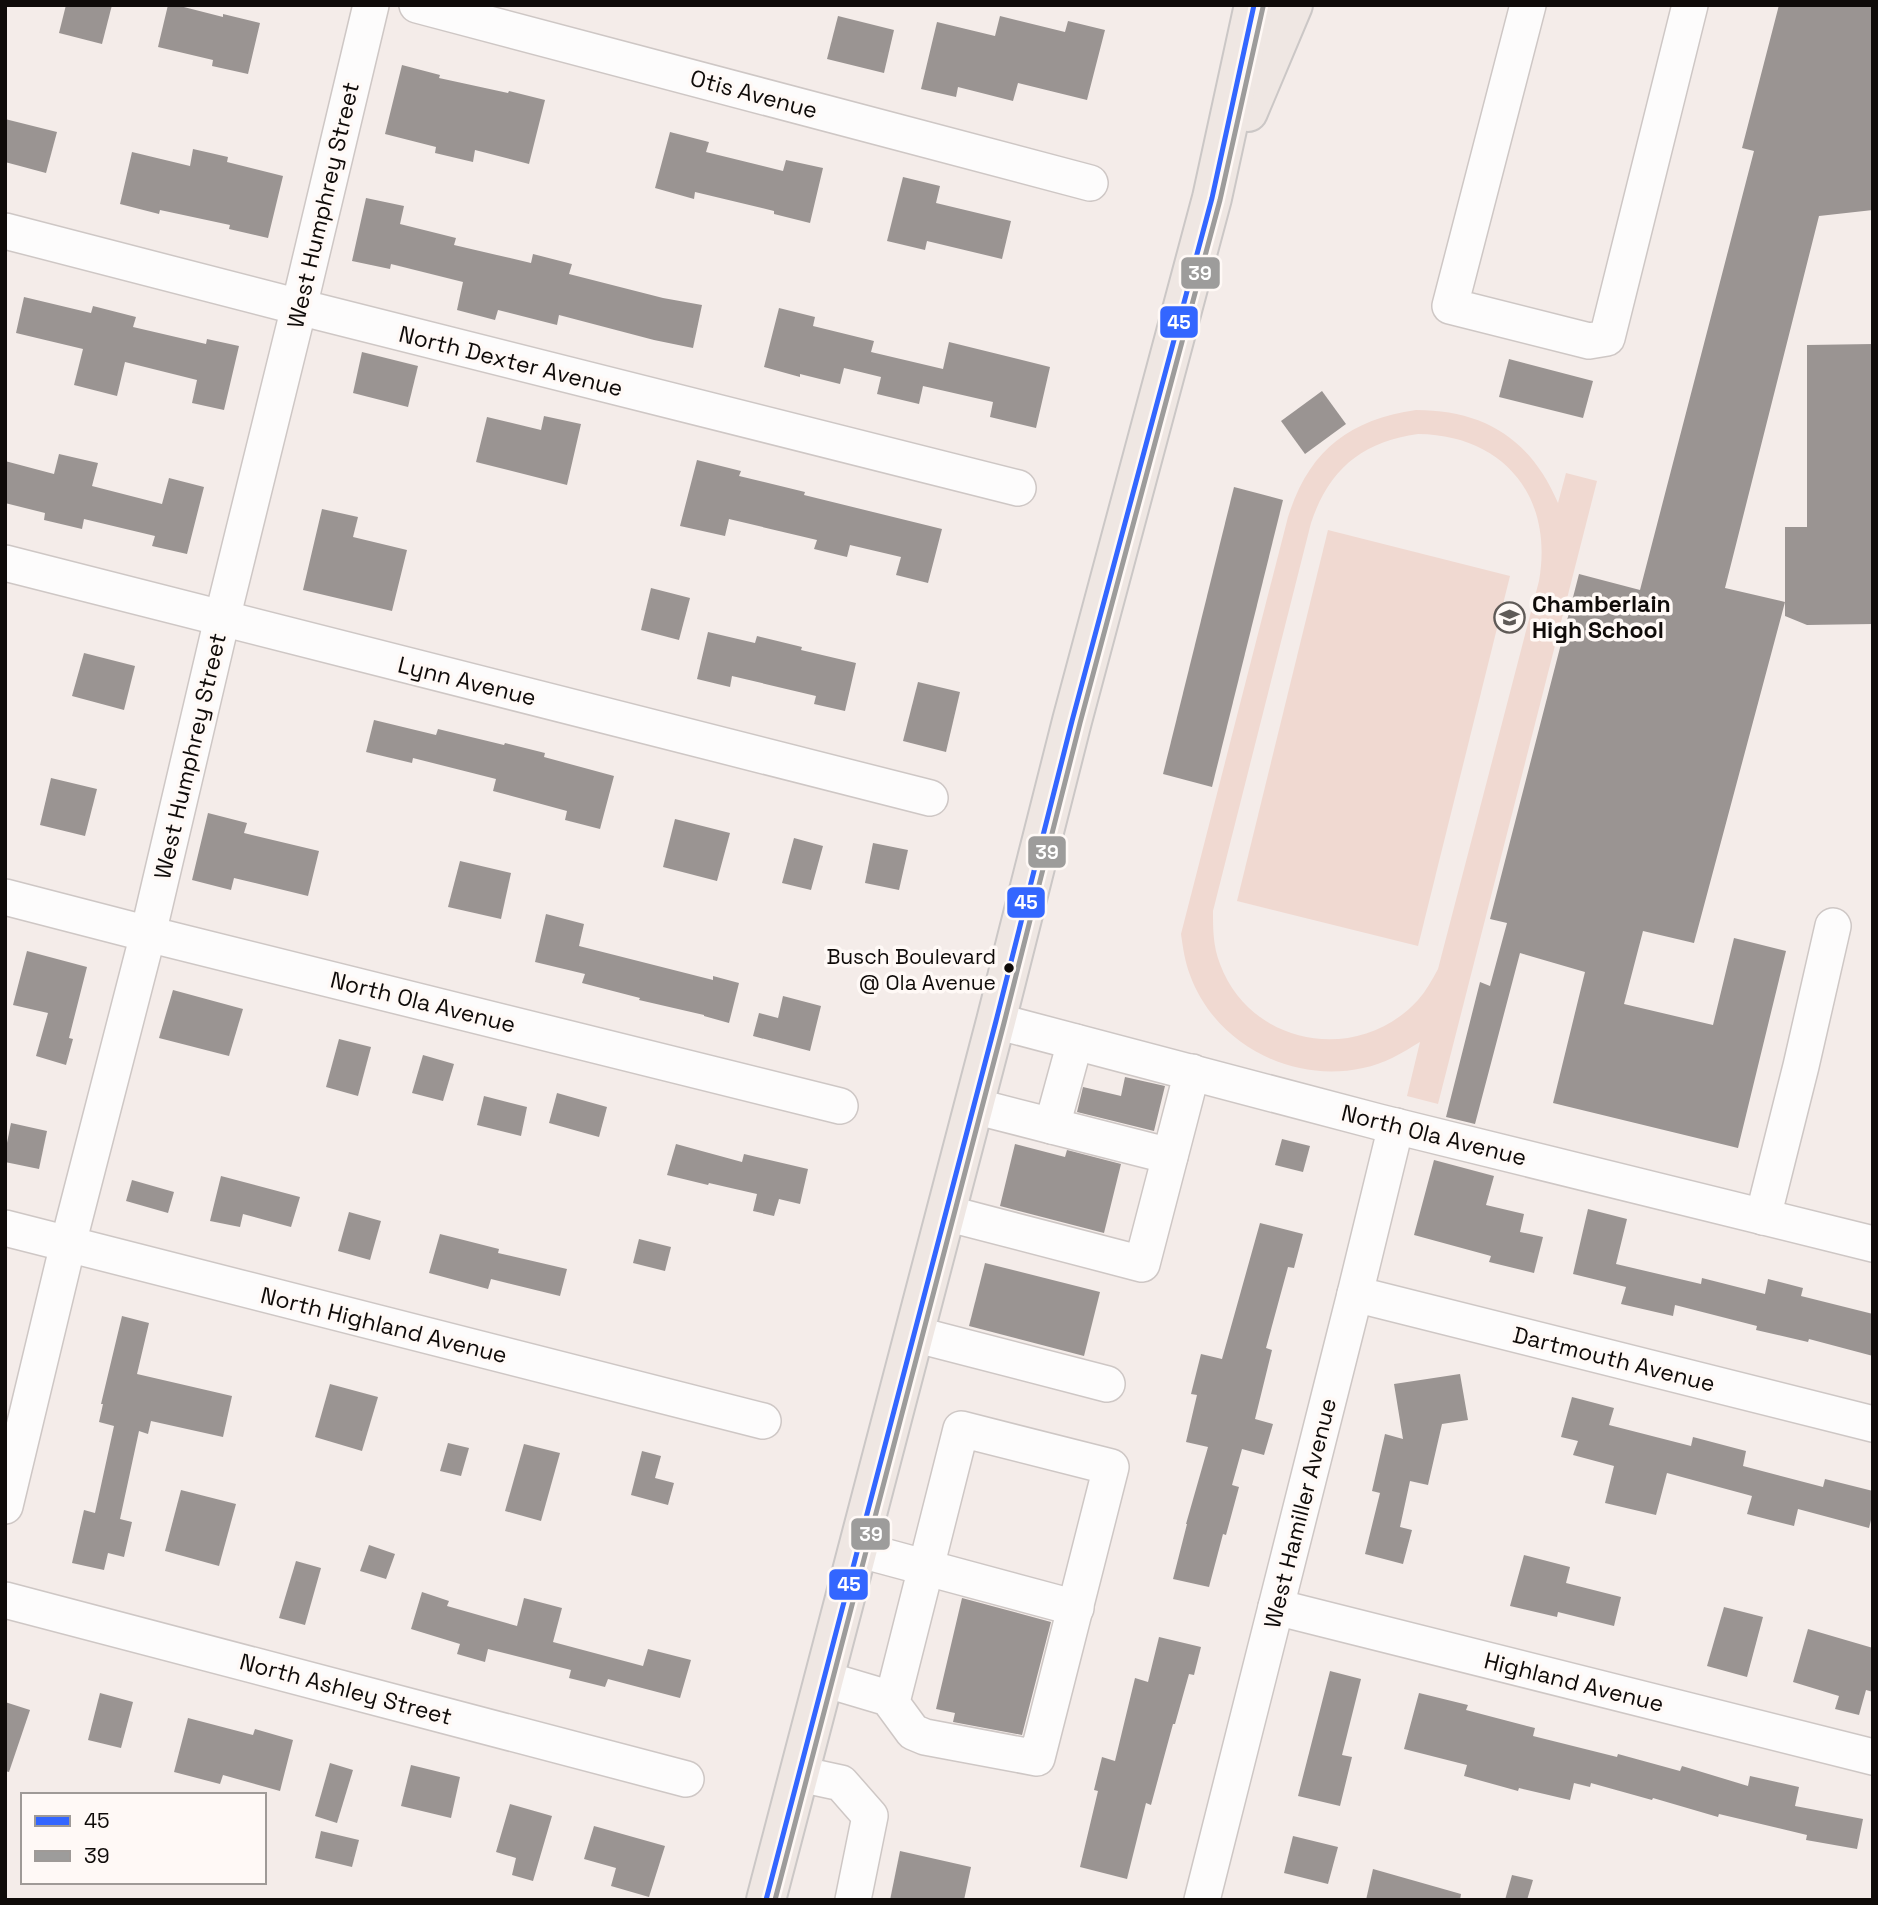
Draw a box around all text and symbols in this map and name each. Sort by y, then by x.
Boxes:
street label: Otis Avenue [687,63,821,125]
street label: West Humphrey Street [280,79,366,331]
line badge: 39 [1180,256,1221,290]
text: 39 [1188,261,1212,286]
line badge: 45 [1159,305,1199,339]
text: 45 [1167,310,1191,335]
street label: North Dexter Avenue [396,319,626,403]
place label: Chamberlain High School [1532,589,1671,645]
school or university icon: Chamberlain High School [1492,600,1526,634]
street label: West Humphrey Street [147,630,233,882]
street label: Lynn Avenue [395,649,539,713]
line badge: 39 [1027,835,1067,869]
text: 39 [1035,840,1059,865]
line badge: 45 [1006,886,1046,919]
text: 45 [1014,890,1038,915]
place label: Busch Boulevard @ Ola Avenue [826,943,996,996]
marker: Busch Boulevard @ Ola Avenue [1002,961,1016,975]
street label: North Ola Avenue [327,964,519,1040]
street label: North Ola Avenue [1338,1097,1530,1173]
street label: North Highland Avenue [258,1280,510,1370]
street label: Dartmouth Avenue [1510,1319,1718,1399]
street label: West Hamiller Avenue [1257,1395,1343,1631]
line badge: 39 [850,1517,891,1551]
text: 39 [859,1522,883,1547]
line badge: 45 [828,1568,869,1601]
text: 45 [837,1572,861,1597]
street label: Highland Avenue [1481,1645,1667,1719]
street label: North Ashley Street [237,1646,455,1732]
legend [21,1793,266,1884]
text: 45 [84,1807,110,1834]
text: 39 [84,1842,110,1869]

